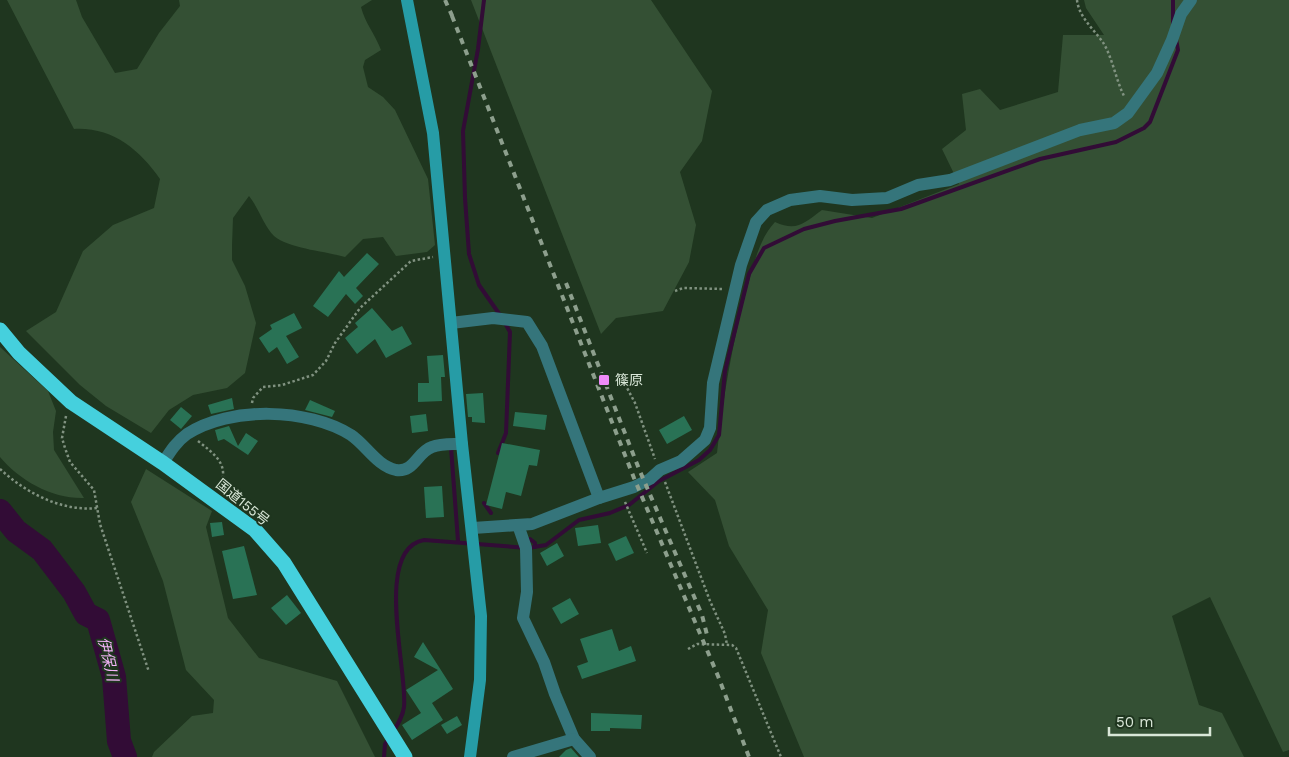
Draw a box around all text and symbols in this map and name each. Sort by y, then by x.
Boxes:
place label: 篠原 [615,372,643,388]
marker: 篠原 [597,373,611,387]
street label: 国道155号 [213,476,273,528]
water label: 伊保川 [94,635,122,685]
scale bar [1109,704,1210,736]
text: 50 m [1116,713,1153,731]

